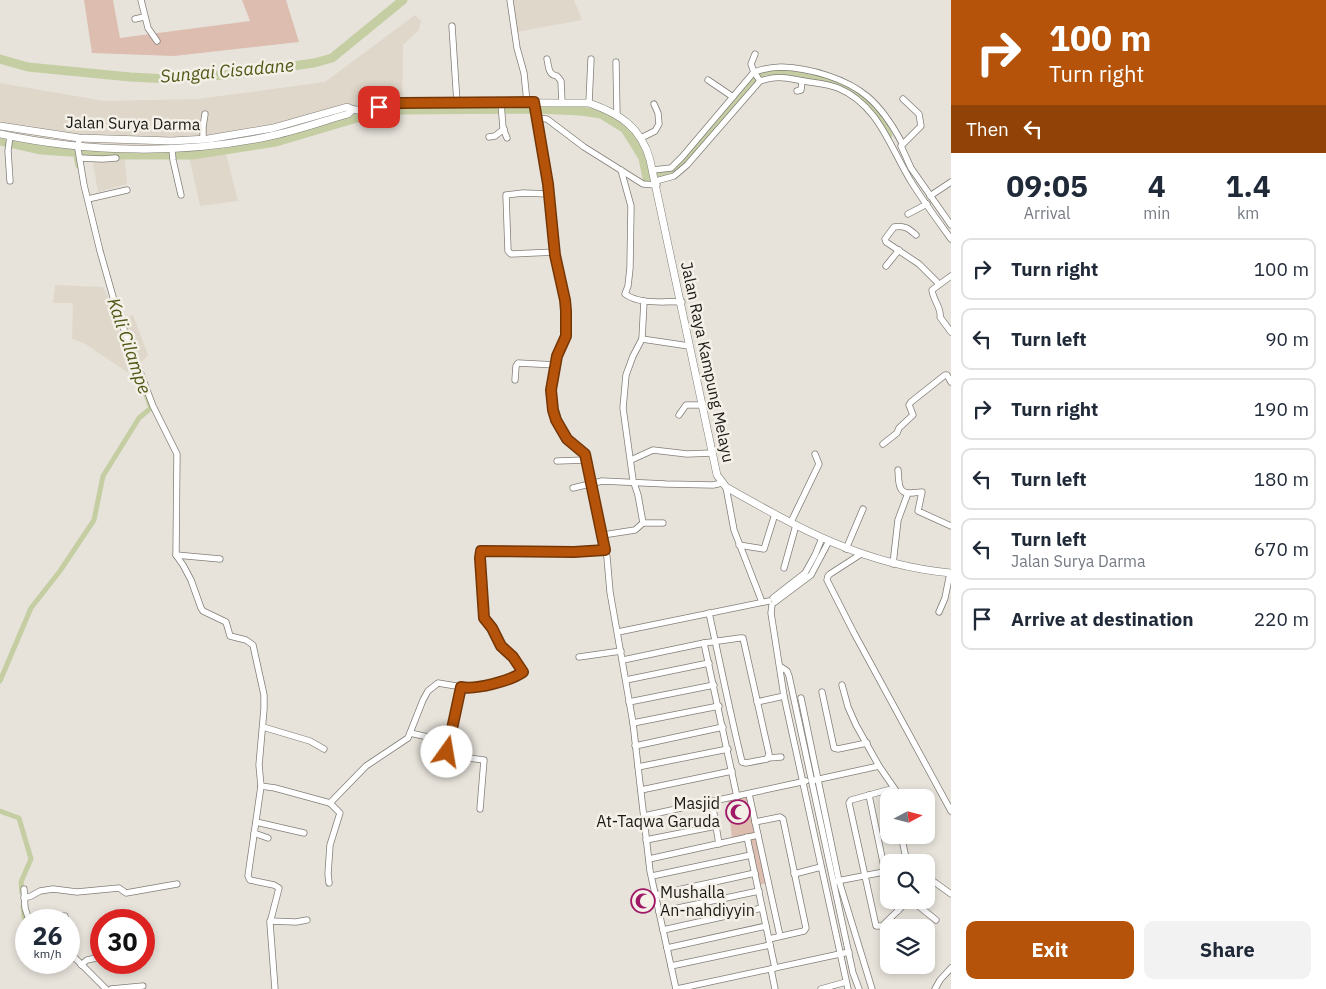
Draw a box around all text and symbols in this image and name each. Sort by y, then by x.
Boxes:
text: 100 m [1049,15,1152,61]
icon: right [966,20,1031,85]
water label: Sungai Cisadane [159,53,295,88]
text: Turn right [1049,59,1144,88]
pin [358,86,400,128]
icon: arrive [365,93,393,121]
street label: Jalan Surya Darma [66,112,201,134]
icon: left [1019,115,1047,143]
text: Then [966,117,1009,141]
text: 09:05 [1006,166,1088,205]
text: 4 [1148,166,1166,205]
text: 1.4 [1225,166,1271,205]
text: Arrival [1024,203,1070,223]
text: min [1143,203,1170,223]
text: km [1237,203,1259,223]
icon: right [968,255,996,283]
text: Turn right [1011,257,1098,281]
text: 100 m [1254,257,1309,281]
street label: Jalan Raya Kampung Melayu [677,260,739,464]
water label: Kali Cilampe [102,295,157,397]
icon: left [968,325,996,353]
text: Turn left [1011,327,1087,351]
text: 90 m [1265,327,1309,351]
icon: right [968,395,996,423]
text: Turn right [1011,397,1098,421]
text: 190 m [1254,397,1309,421]
icon: left [968,465,996,493]
text: Turn left [1011,467,1087,491]
text: 180 m [1254,467,1309,491]
text: Turn left [1011,527,1087,551]
icon: left [968,535,996,563]
text: 670 m [1254,537,1309,561]
text: Jalan Surya Darma [1011,551,1146,571]
icon: arrive [968,605,996,633]
text: Arrive at destination [1011,607,1194,631]
text: 220 m [1254,607,1309,631]
position arrow [420,725,472,777]
north arrow [880,789,935,844]
map controls [880,789,935,974]
place label: Masjid At-Taqwa Garuda [596,793,720,831]
mosque icon: Masjid At-Taqwa Garuda [725,799,751,825]
button: search [880,854,935,909]
place label: Mushalla An-nahdiyyin [660,882,755,920]
mosque icon: Mushalla An-nahdiyyin [630,888,656,914]
speed limit sign: 30 [90,909,155,974]
text: 26 [32,919,63,952]
button: layers [880,919,935,974]
button: Exit [966,921,1134,979]
button: Share [1144,921,1311,979]
text: km/h [33,946,62,961]

